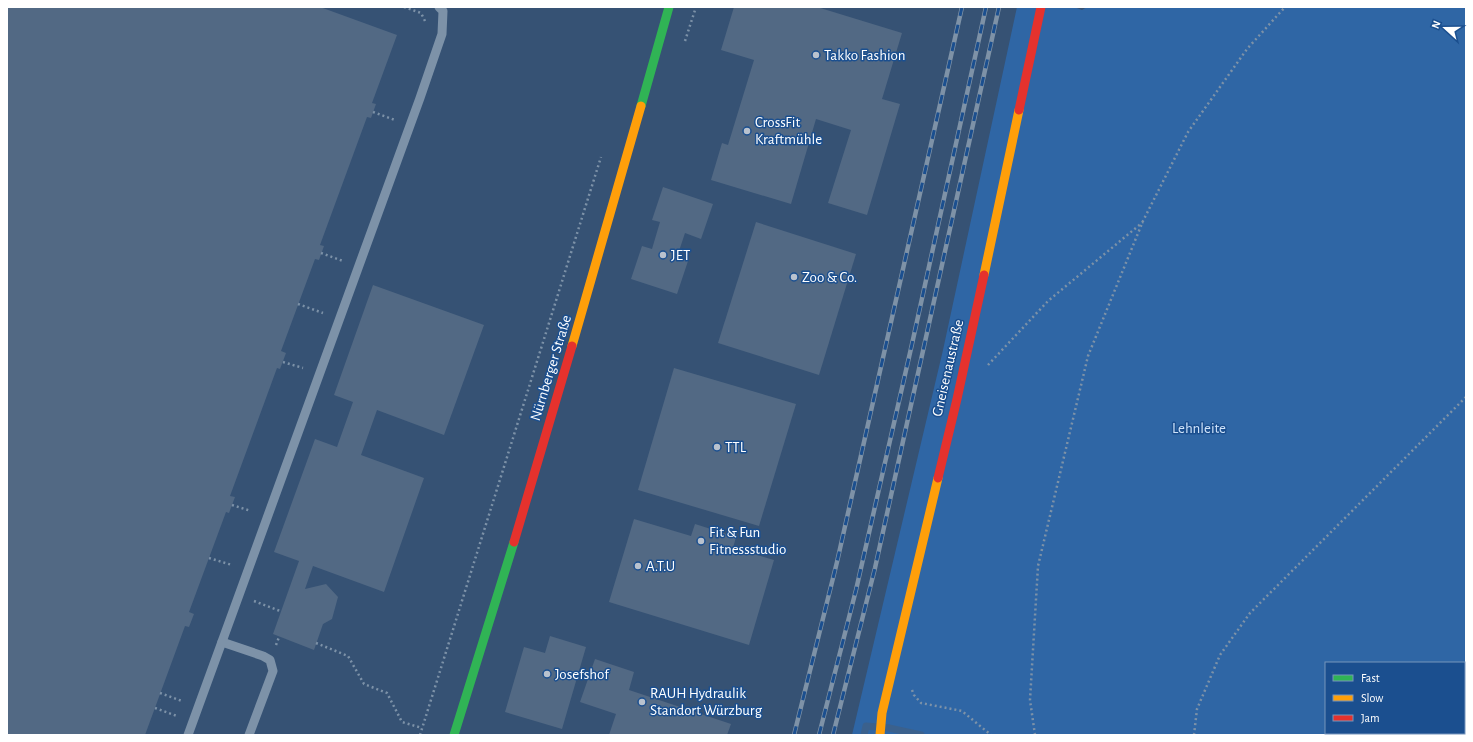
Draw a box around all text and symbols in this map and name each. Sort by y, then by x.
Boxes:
north arrow [1425,8,1465,48]
text: N [1430,19,1443,30]
place label: Takko Fashion [824,48,906,63]
marker: Takko Fashion [811,50,821,60]
place label: CrossFit Kraftmühle [755,115,822,147]
marker: CrossFit Kraftmühle [742,126,752,136]
place label: JET [671,248,691,263]
marker: JET [658,250,668,260]
place label: Zoo & Co. [802,270,857,285]
marker: Zoo & Co. [789,272,799,282]
street label: Nürnberger Straße [528,313,574,423]
street label: Gneisenaustraße [930,318,966,418]
park label: Lehnleite [1172,421,1226,436]
place label: TTL [725,440,747,455]
marker: TTL [712,442,722,452]
place label: Fit & Fun Fitnessstudio [709,525,786,557]
marker: Fit & Fun Fitnessstudio [696,536,706,546]
place label: A.T.U [646,559,675,574]
marker: A.T.U [633,561,643,571]
legend [1325,662,1465,734]
place label: Josefshof [555,667,610,682]
marker: Josefshof [542,669,552,679]
text: Fast [1361,672,1380,684]
place label: RAUH Hydraulik Standort Würzburg [650,686,763,718]
text: Slow [1361,692,1383,704]
marker: RAUH Hydraulik Standort Würzburg [637,697,647,707]
text: Jam [1361,712,1380,724]

